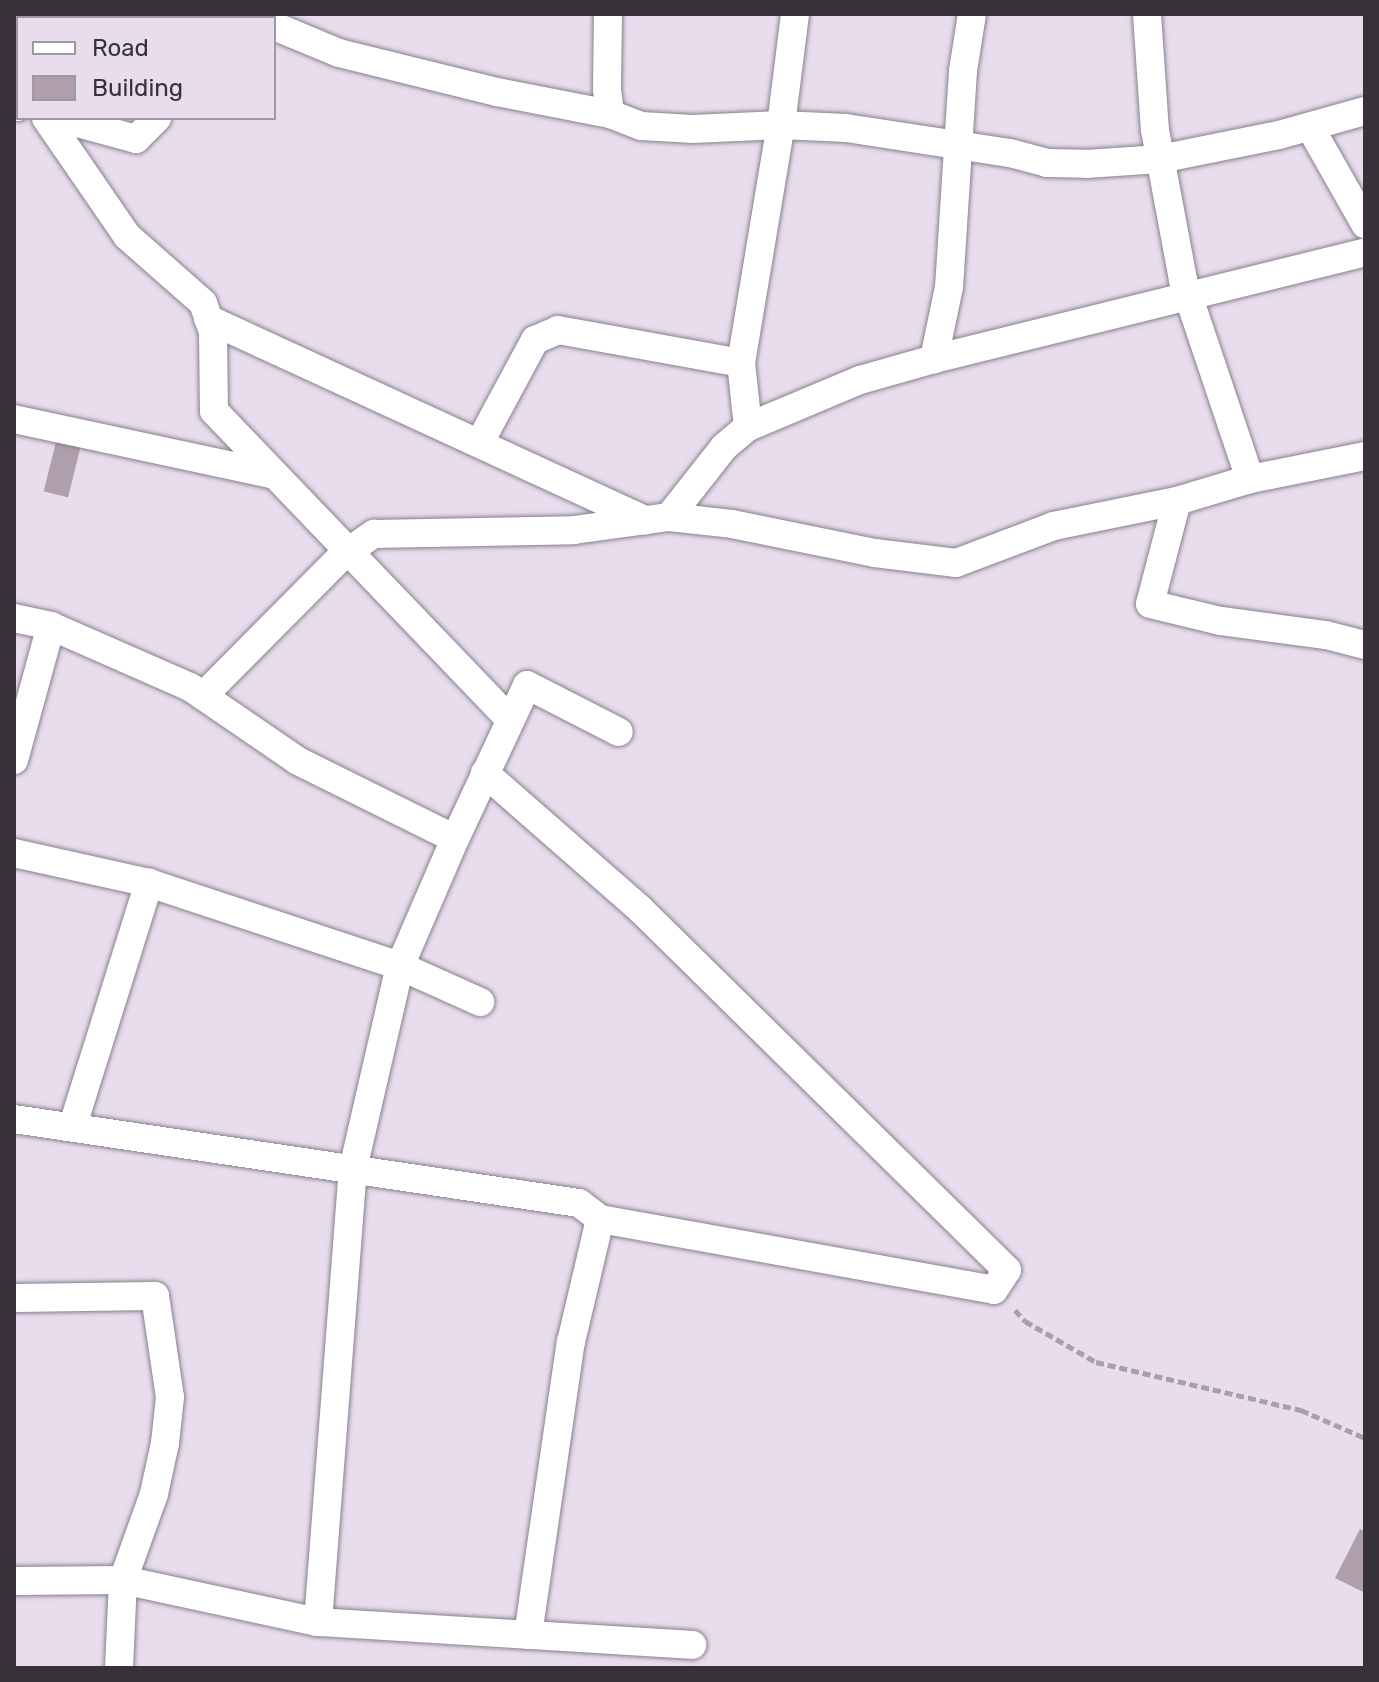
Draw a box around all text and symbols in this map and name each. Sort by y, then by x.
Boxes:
legend [16,16,276,120]
text: Road [92,34,149,62]
text: Building [92,74,183,102]

